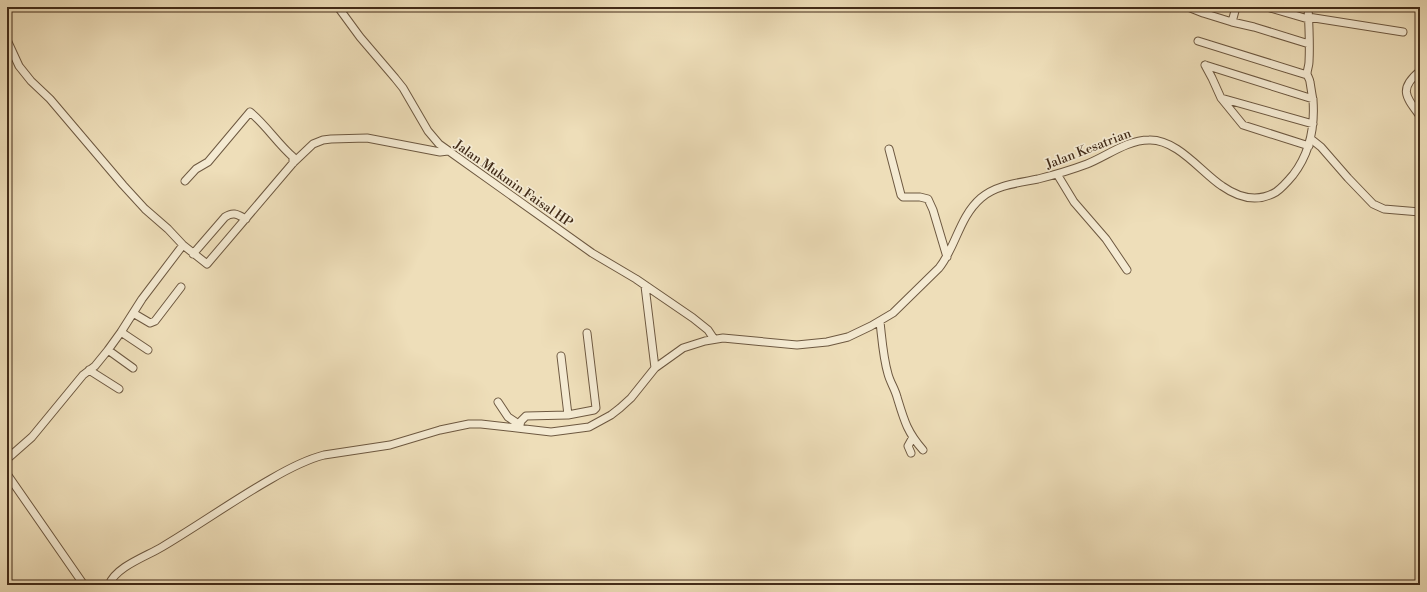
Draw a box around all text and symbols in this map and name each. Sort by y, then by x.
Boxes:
street label: Jalan Kesatrian [1042,125,1134,173]
street label: Jalan Mukmin Faisal HP [450,136,576,231]

